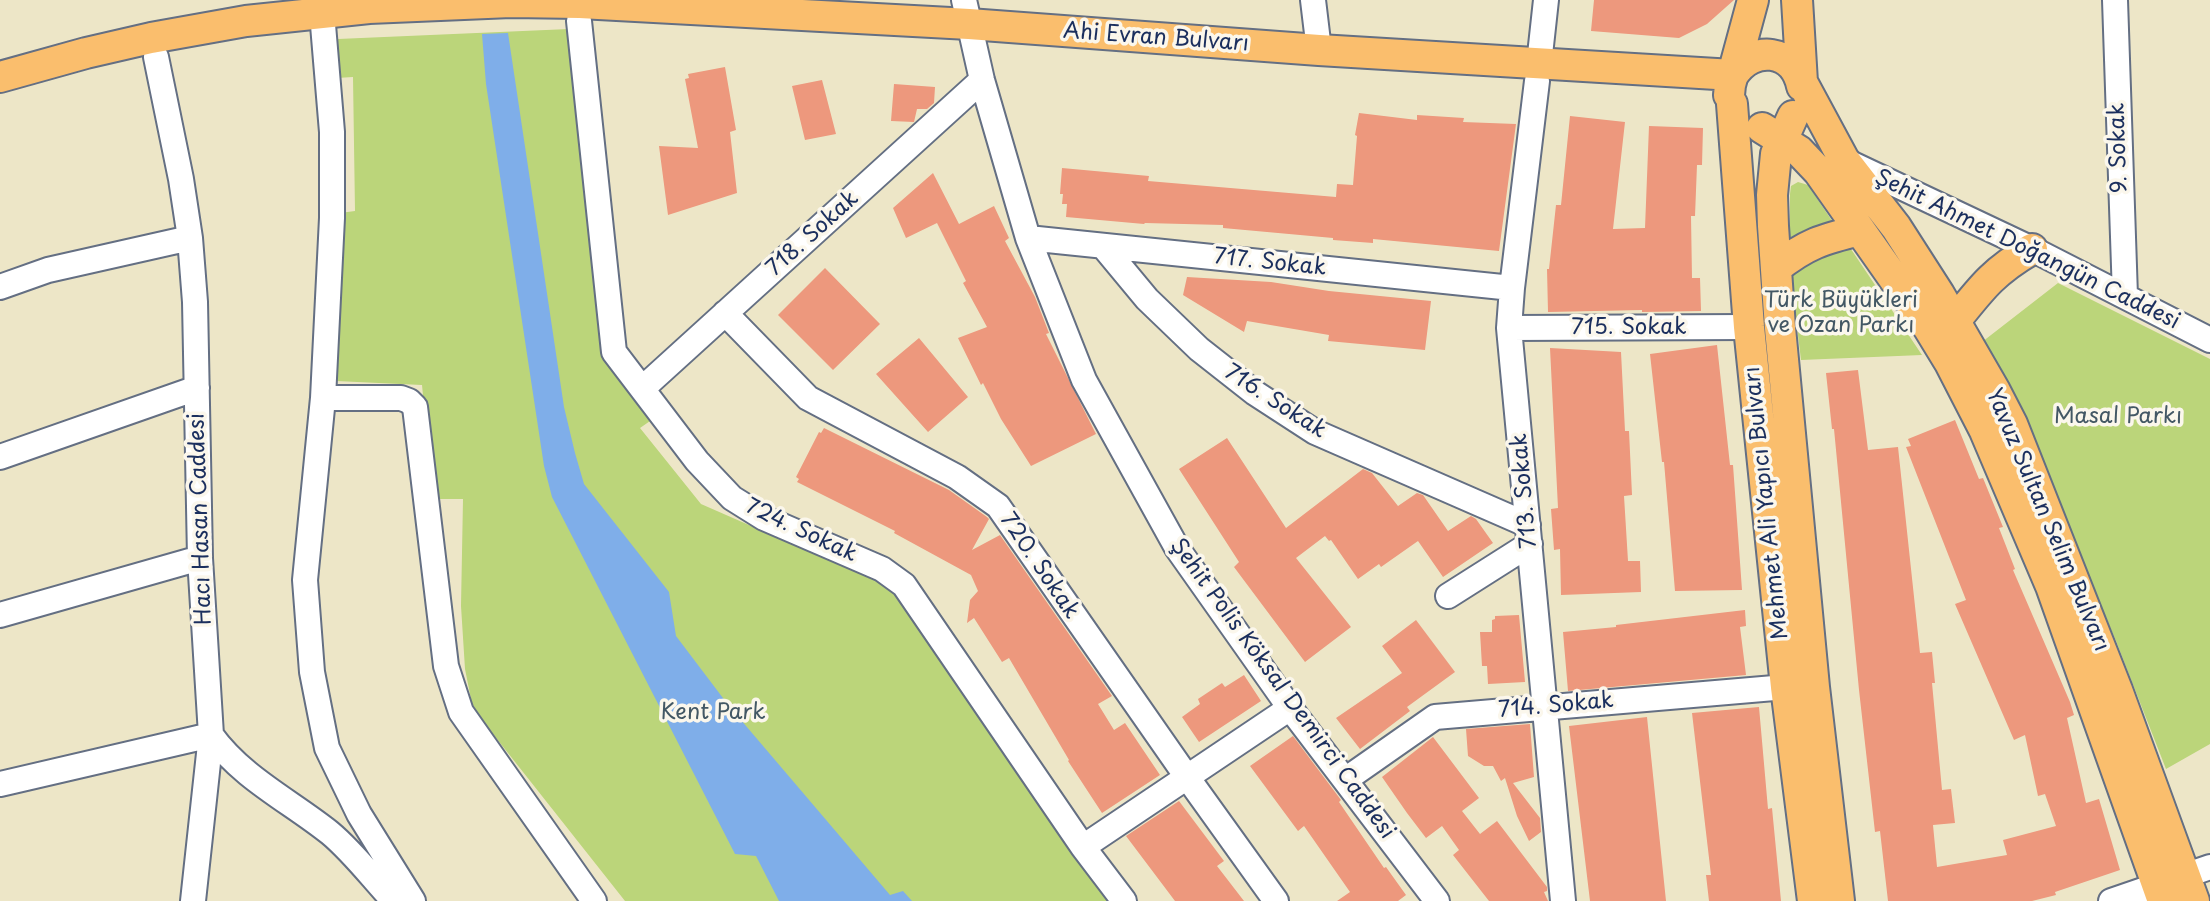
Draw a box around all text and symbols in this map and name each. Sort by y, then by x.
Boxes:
street label: Ahi Evran Bulvarı [1062,18,1250,58]
street label: 9. Sokak [2104,102,2134,194]
street label: Şehit Ahmet Doğangün Caddesi [1870,164,2184,336]
street label: 718. Sokak [762,186,864,282]
street label: 717. Sokak [1213,244,1327,282]
park label: Türk Büyükleri ve Ozan Parkı [1764,288,1918,340]
street label: 715. Sokak [1571,315,1687,341]
street label: 716. Sokak [1219,359,1331,445]
street label: Mehmet Ali Yapıcı Bulvarı [1740,365,1794,641]
street label: Yavuz Sultan Selim Bulvarı [1980,385,2114,655]
park label: Masal Parkı [2054,404,2182,430]
street label: Hacı Hasan Caddesi [184,413,218,625]
street label: 713. Sokak [1507,432,1543,550]
street label: 724. Sokak [741,494,861,568]
street label: 720. Sokak [994,508,1084,624]
street label: Şehit Polis Köksal Demirci Caddesi [1164,534,1400,844]
street label: 714. Sokak [1497,688,1615,724]
park label: Kent Park [660,700,766,726]

